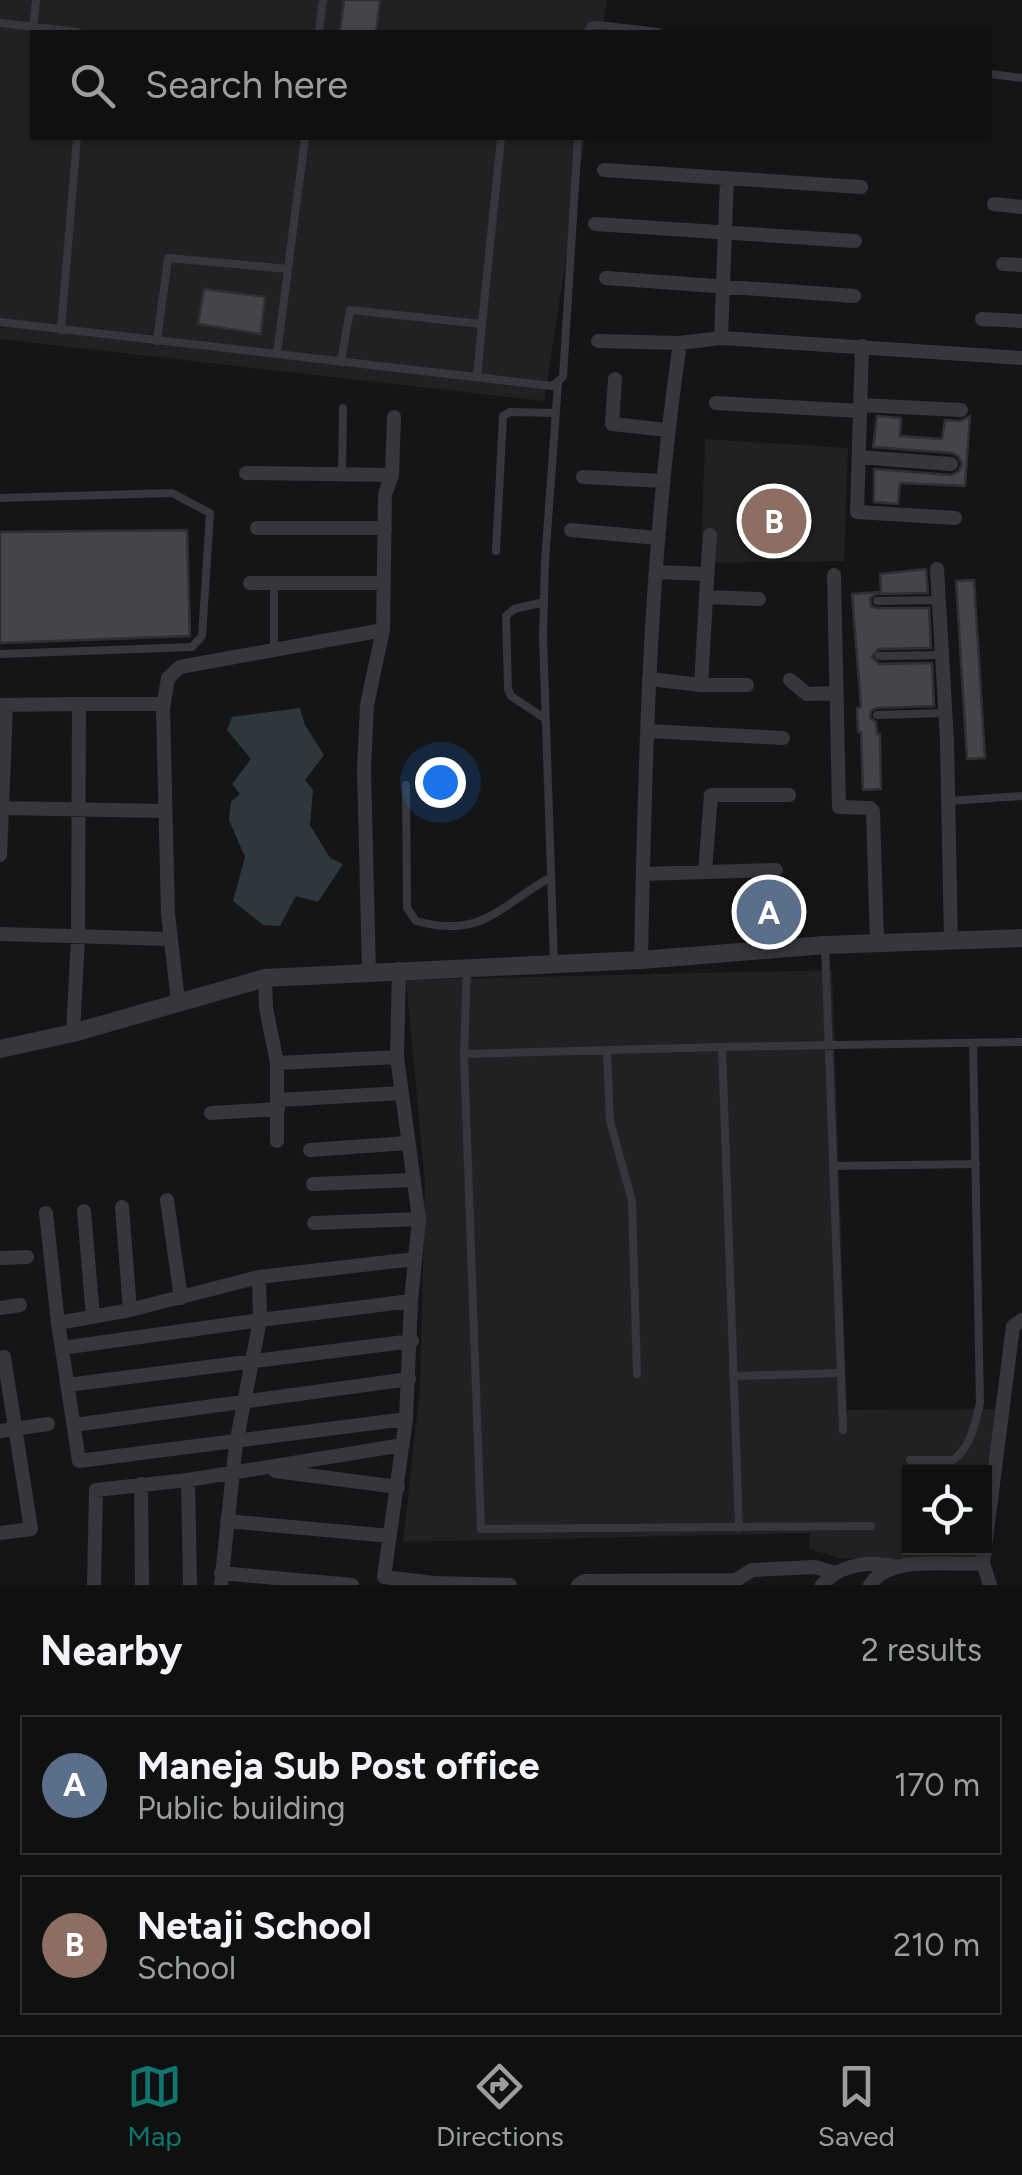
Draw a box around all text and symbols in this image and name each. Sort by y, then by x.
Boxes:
search box [30,30,992,140]
icon: search [65,58,120,113]
text: Search here [145,62,348,108]
pin: B [742,484,806,558]
your location [415,757,466,808]
pin: A [736,874,802,950]
map controls [902,1465,992,1555]
button: locate [902,1465,992,1555]
text: Nearby [40,1625,182,1676]
text: 2 results [861,1631,982,1669]
text: Maneja Sub Post office [137,1743,540,1789]
text: A [63,1766,86,1804]
text: 170 m [894,1766,980,1804]
text: Public building [137,1789,346,1827]
text: Netaji School [137,1903,372,1949]
text: B [65,1926,84,1964]
text: 210 m [893,1926,980,1964]
text: School [137,1949,236,1987]
tab: Map [127,2059,182,2153]
tab: Directions [436,2059,564,2153]
tab: Saved [818,2059,895,2153]

